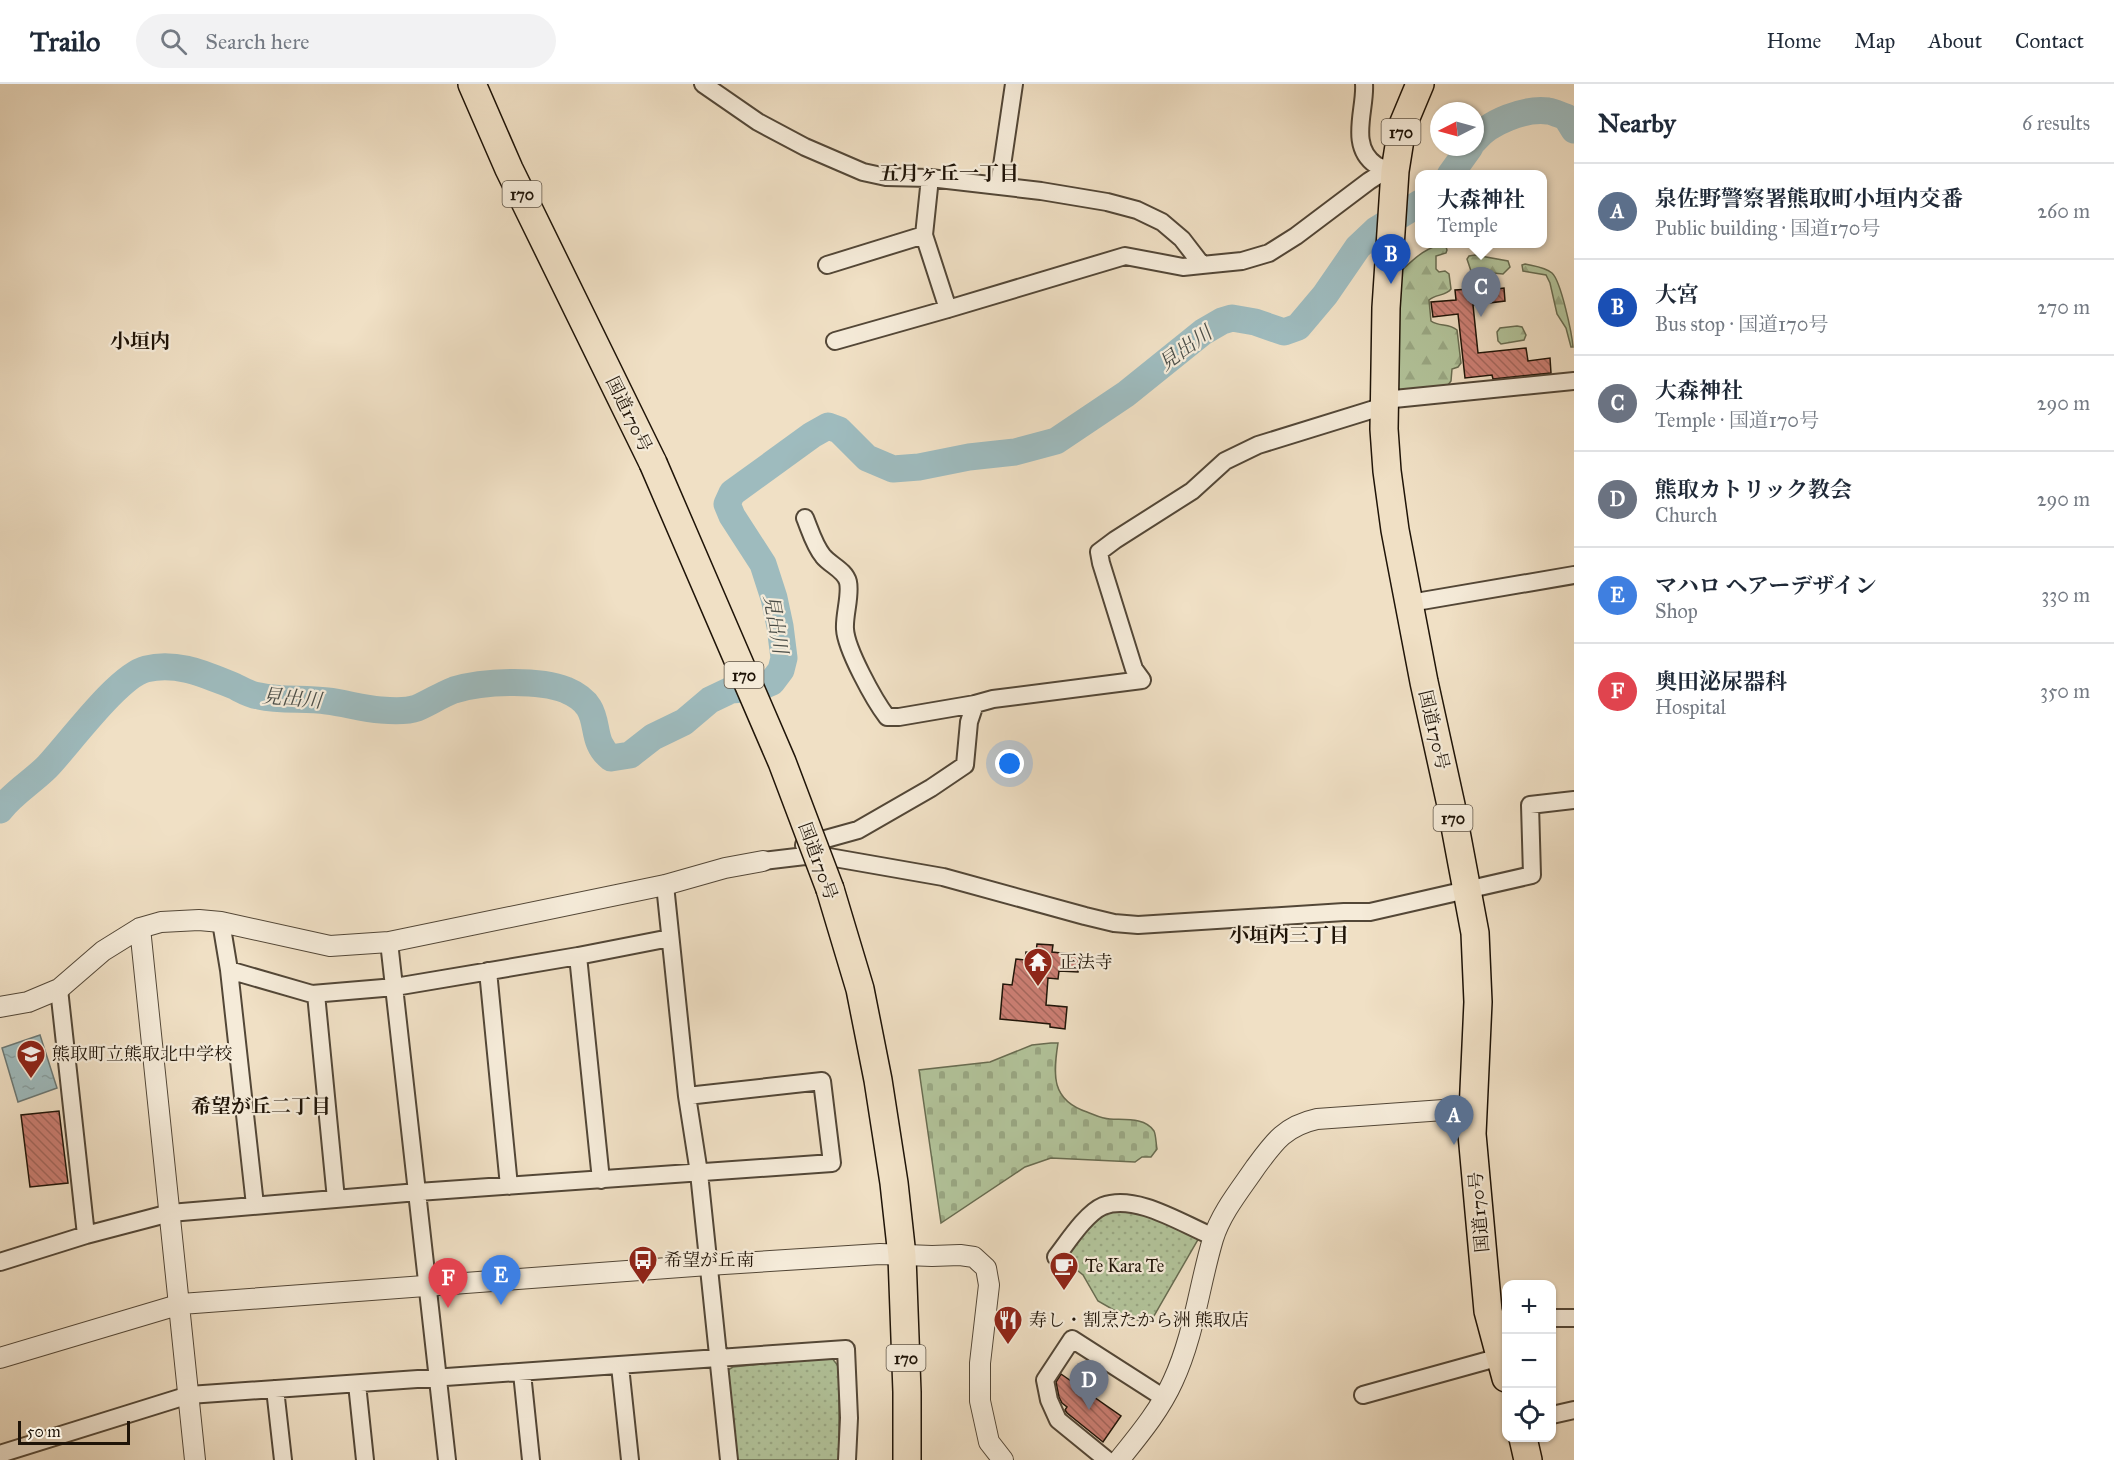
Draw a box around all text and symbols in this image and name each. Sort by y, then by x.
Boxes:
search box [136,14,556,68]
text: Trailo [30,24,100,59]
icon: search [157,25,190,58]
text: Search here [205,28,309,55]
text: Home [1766,28,1821,54]
text: Map [1854,28,1895,54]
text: About [1928,28,1982,54]
text: Contact [2015,28,2084,54]
north arrow [1430,102,1484,156]
text: Nearby [1598,107,1676,139]
text: 6 results [2022,111,2090,135]
road number: 170 [1382,119,1420,145]
district label: 五月ヶ丘一丁目 [879,161,1019,185]
popup [1415,170,1547,248]
road number: 170 [502,181,542,207]
text: 泉佐野警察署熊取町小垣内交番 [1655,185,1963,212]
text: 大森神社 [1437,186,1525,213]
text: A [1611,199,1624,223]
text: 260 m [2037,199,2090,223]
text: Temple [1437,213,1498,237]
text: Public building · 国道170号 [1655,216,1880,240]
pin: B [1372,234,1410,284]
pin: C [1462,268,1500,317]
text: 大宮 [1655,281,1699,308]
text: B [1611,295,1624,319]
text: 270 m [2037,295,2090,319]
text: Bus stop · 国道170号 [1655,312,1828,336]
water label: 見出川 [1154,319,1218,375]
district label: 小垣内 [110,329,170,353]
street label: 国道170号 [601,373,657,455]
text: 大森神社 [1655,377,1743,404]
text: C [1611,391,1624,415]
text: 290 m [2037,391,2090,415]
text: Temple · 国道170号 [1655,408,1819,432]
text: 熊取カトリック教会 [1655,476,1852,503]
text: D [1610,487,1625,511]
text: 290 m [2037,487,2090,511]
text: Church [1655,503,1717,527]
text: マハロ ヘアーデザイン [1655,572,1877,599]
text: E [1610,583,1625,607]
text: 330 m [2041,583,2090,607]
water label: 見出川 [759,592,793,658]
text: Shop [1655,599,1698,623]
road number: 170 [724,662,764,688]
text: 奥田泌尿器科 [1655,668,1787,695]
text: F [1611,679,1624,703]
text: 350 m [2040,679,2090,703]
water label: 見出川 [261,683,325,713]
street label: 国道170号 [1414,688,1454,772]
text: Hospital [1655,695,1726,719]
your location [995,749,1024,778]
road number: 170 [1434,805,1472,831]
street label: 国道170号 [794,819,842,903]
district label: 小垣内三丁目 [1229,923,1349,947]
temple icon: 正法寺 [1022,946,1054,988]
place label: 正法寺 [1059,951,1113,973]
school or university icon: 熊取町立熊取北中学校 [15,1038,47,1080]
place label: 熊取町立熊取北中学校 [52,1043,232,1065]
district label: 希望が丘二丁目 [191,1094,331,1118]
pin: A [1434,1096,1474,1145]
street label: 国道170号 [1465,1171,1493,1253]
bus stop icon: 希望が丘南 [627,1244,659,1286]
place label: 希望が丘南 [664,1249,754,1271]
cafe icon: Te Kara Te [1048,1250,1080,1292]
place label: Te Kara Te [1085,1255,1164,1277]
pin: E [482,1256,520,1305]
pin: F [428,1258,468,1308]
map controls [1502,1280,1556,1442]
button: + [1502,1280,1556,1334]
restaurant icon: 寿し・割烹たから洲 熊取店 [992,1304,1024,1346]
place label: 寿し・割烹たから洲 熊取店 [1029,1309,1249,1331]
button: − [1502,1334,1556,1388]
road number: 170 [886,1345,926,1371]
pin: D [1070,1360,1108,1410]
button: locate [1502,1388,1556,1442]
scale bar [18,1418,130,1446]
text: 50 m [27,1422,61,1441]

